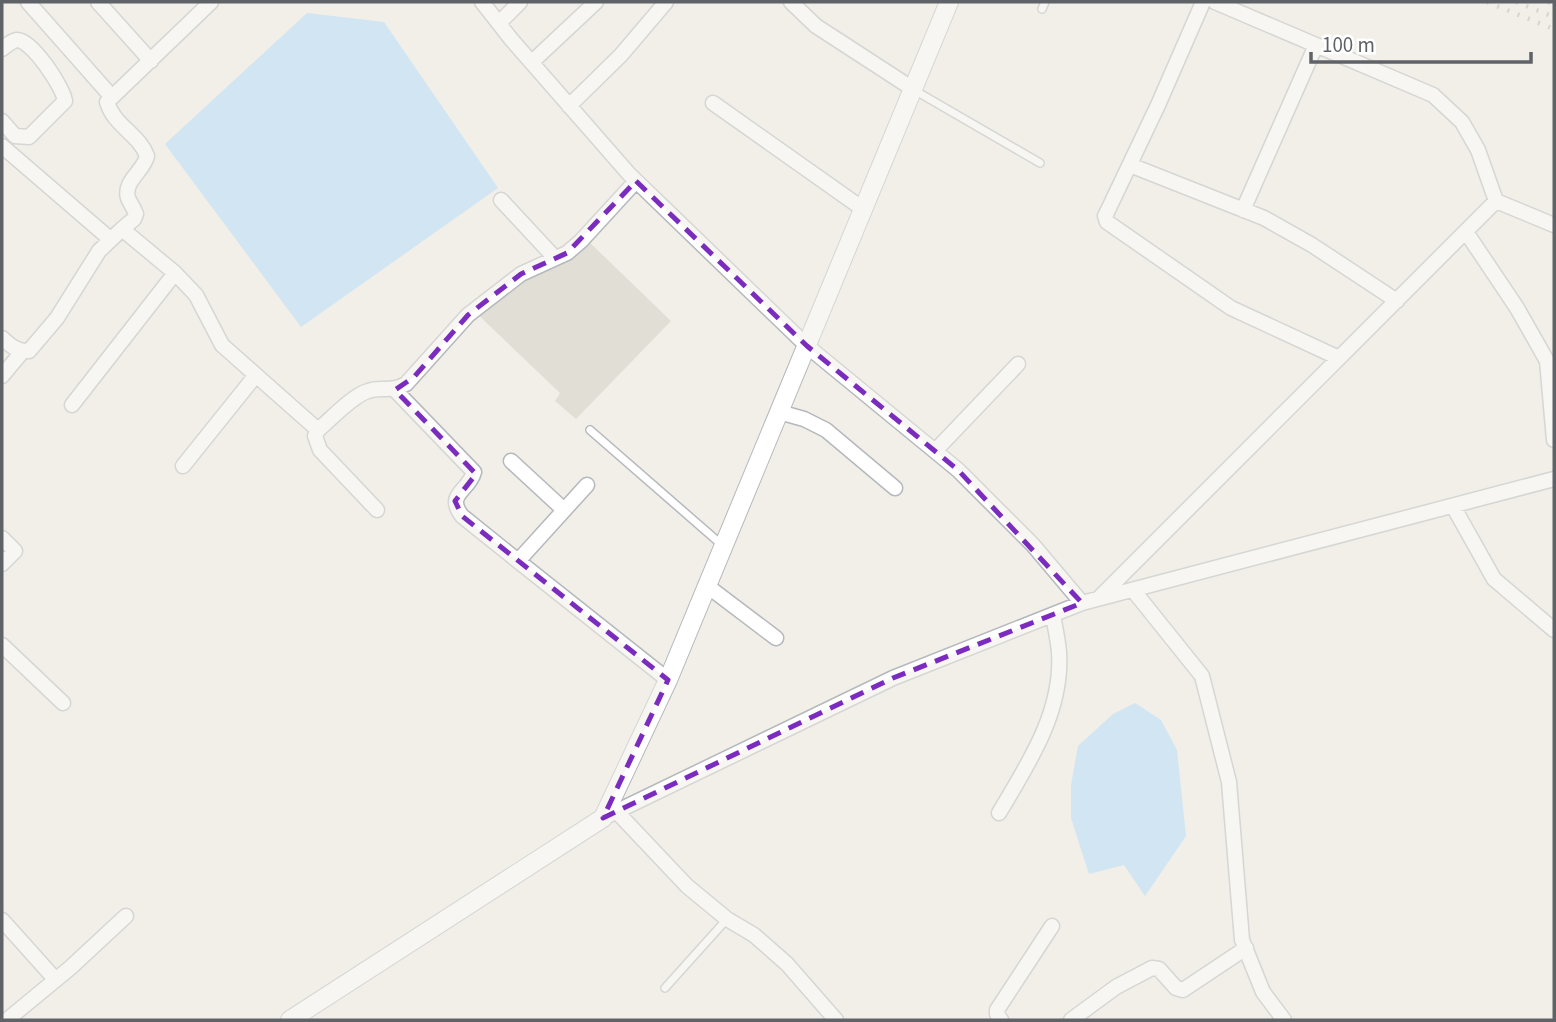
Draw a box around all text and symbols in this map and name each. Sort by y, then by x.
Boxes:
scale bar [1311,21,1532,65]
text: 100 m [1322,30,1375,60]

